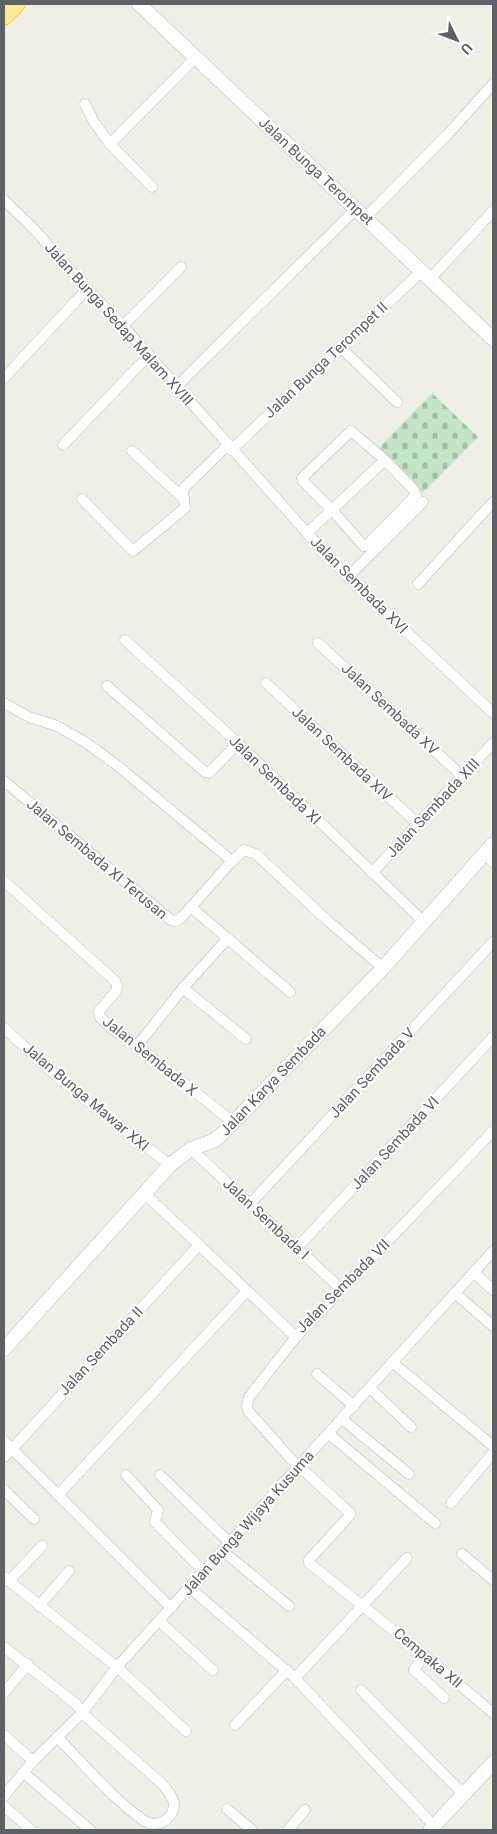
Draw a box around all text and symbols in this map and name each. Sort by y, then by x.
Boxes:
north arrow [432,15,482,65]
text: U [458,40,476,57]
street label: Jalan Bunga Terompet [255,113,377,229]
street label: Jalan Bunga Sedap Malam XVIII [41,239,197,409]
street label: Jalan Bunga Terompet II [261,298,391,422]
street label: Jalan Sembada XVI [307,533,411,637]
street label: Jalan Sembada XV [338,659,443,759]
street label: Jalan Sembada XIV [288,703,396,805]
street label: Jalan Sembada XI [225,732,325,828]
street label: Jalan Sembada XIII [382,755,484,861]
street label: Jalan Sembada XI Terusan [23,795,171,923]
street label: Jalan Sembada X [99,1012,201,1100]
street label: Jalan Karya Sembada [216,1023,330,1139]
street label: Jalan Sembada V [326,1024,419,1122]
street label: Jalan Bunga Mawar XXI [19,1039,153,1155]
street label: Jalan Sembada VI [347,1093,443,1193]
street label: Jalan Sembada I [219,1174,313,1264]
street label: Jalan Sembada VII [292,1235,394,1337]
street label: Jalan Sembada II [55,1303,147,1399]
street label: Jalan Bunga Wijaya Kusuma [178,1447,318,1599]
street label: Cempaka XII [390,1624,466,1692]

